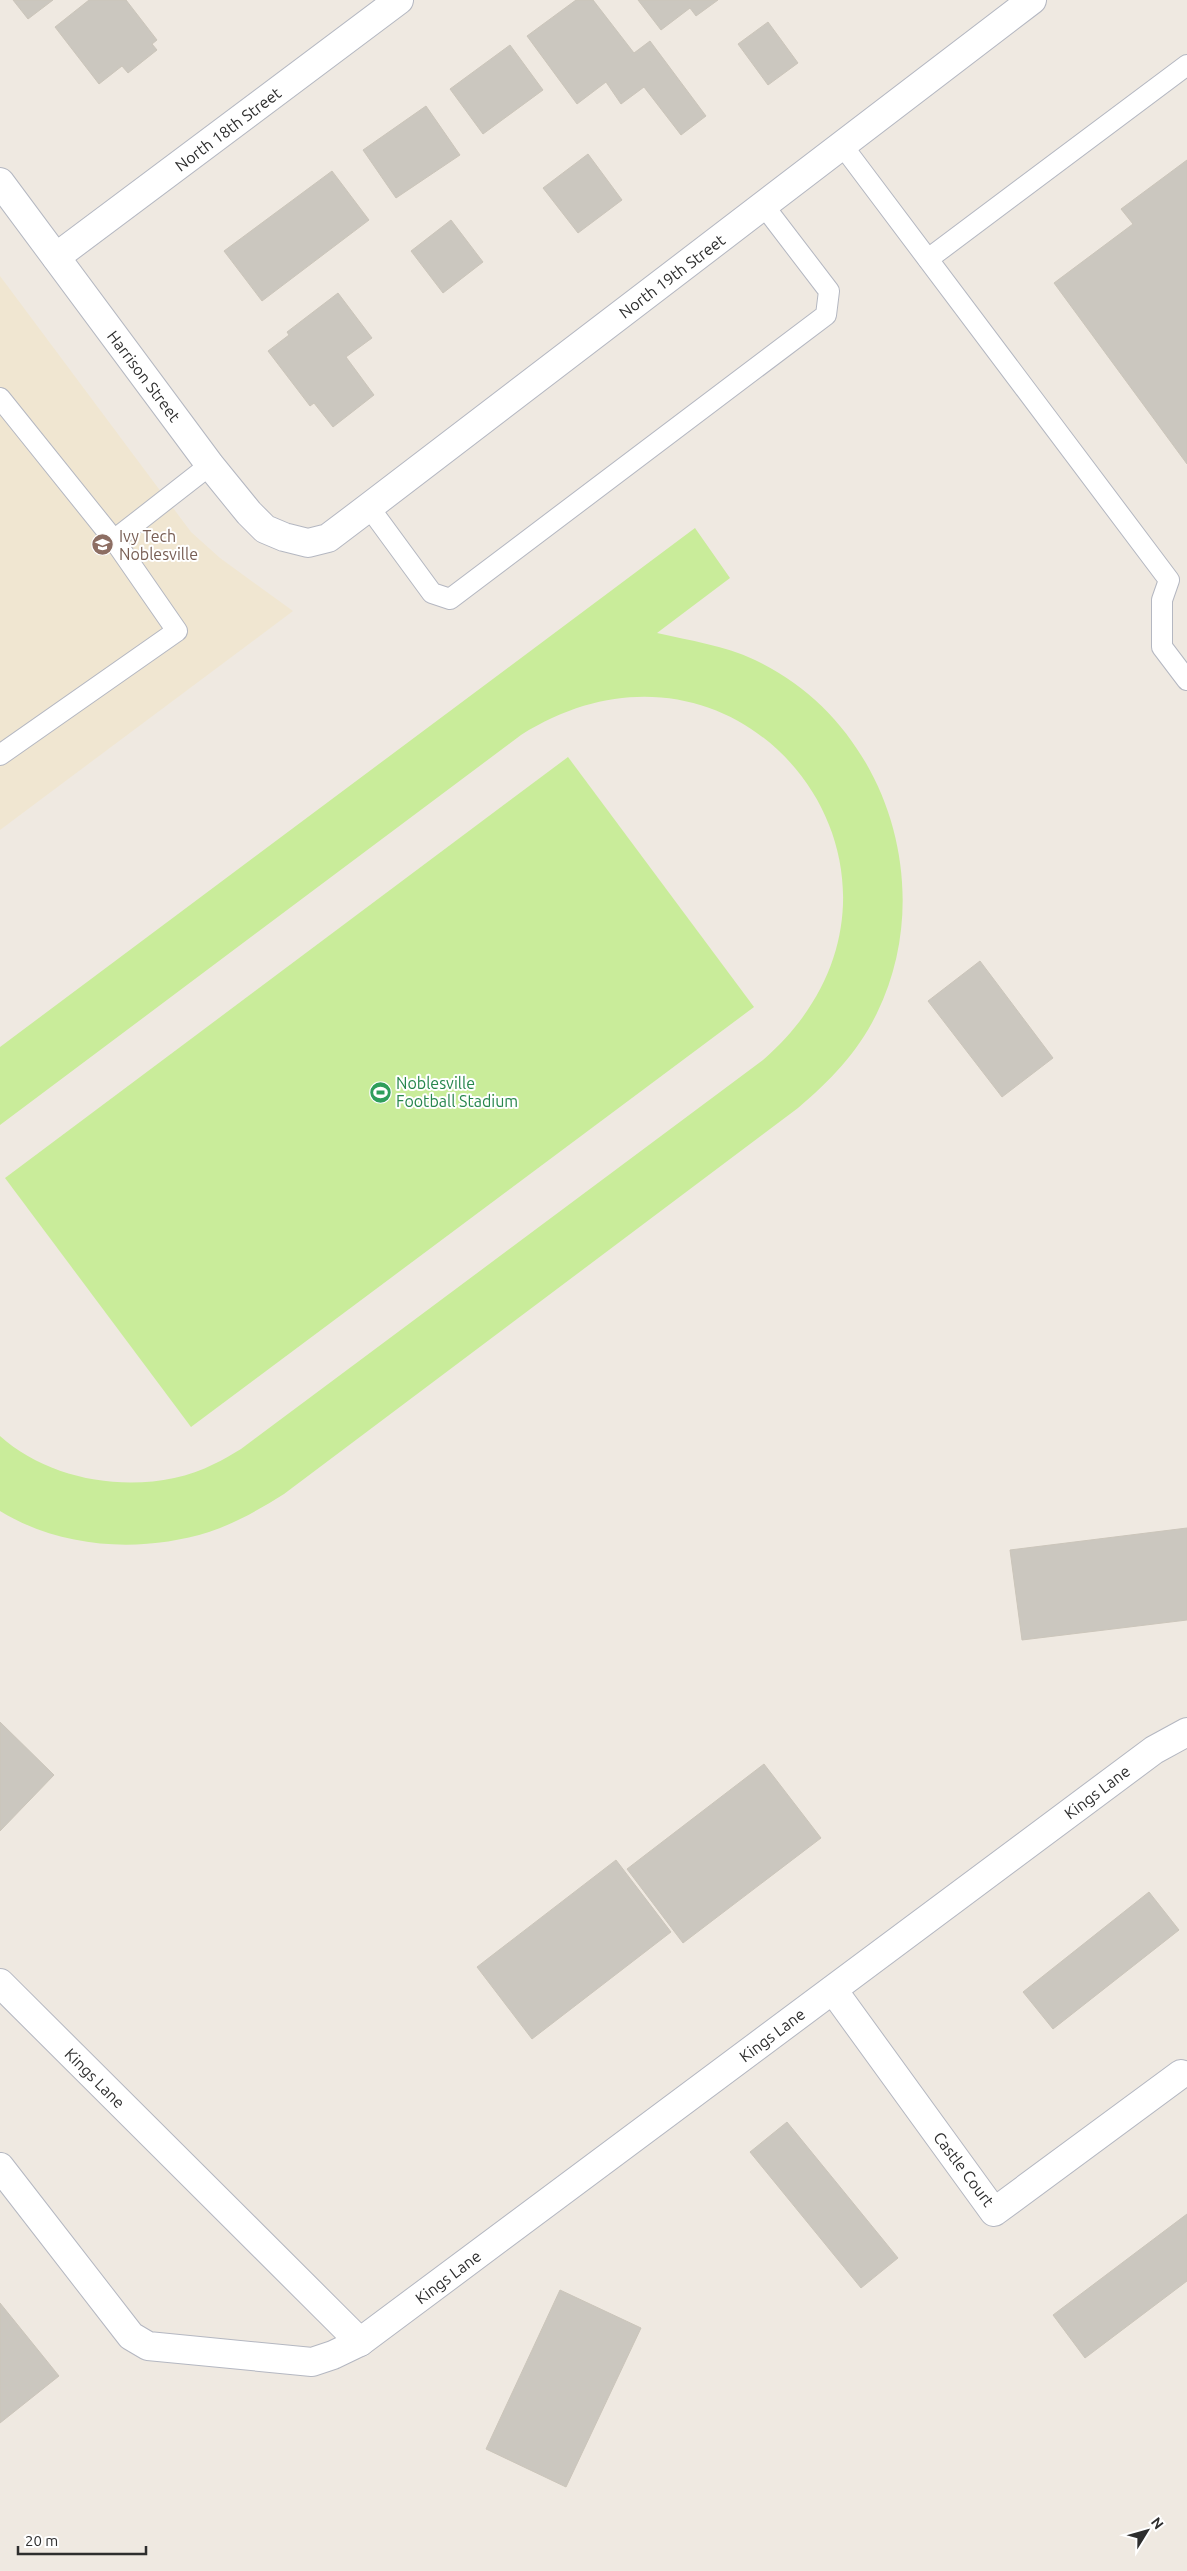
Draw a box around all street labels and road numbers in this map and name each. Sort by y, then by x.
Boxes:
street label: North 18th Street [172,83,285,175]
street label: North 19th Street [616,230,729,322]
street label: Harrison Street [104,327,184,426]
street label: Kings Lane [1061,1762,1133,1822]
street label: Kings Lane [736,2005,808,2065]
street label: Kings Lane [61,2044,129,2112]
street label: Castle Court [930,2128,998,2210]
street label: Kings Lane [412,2247,484,2307]

